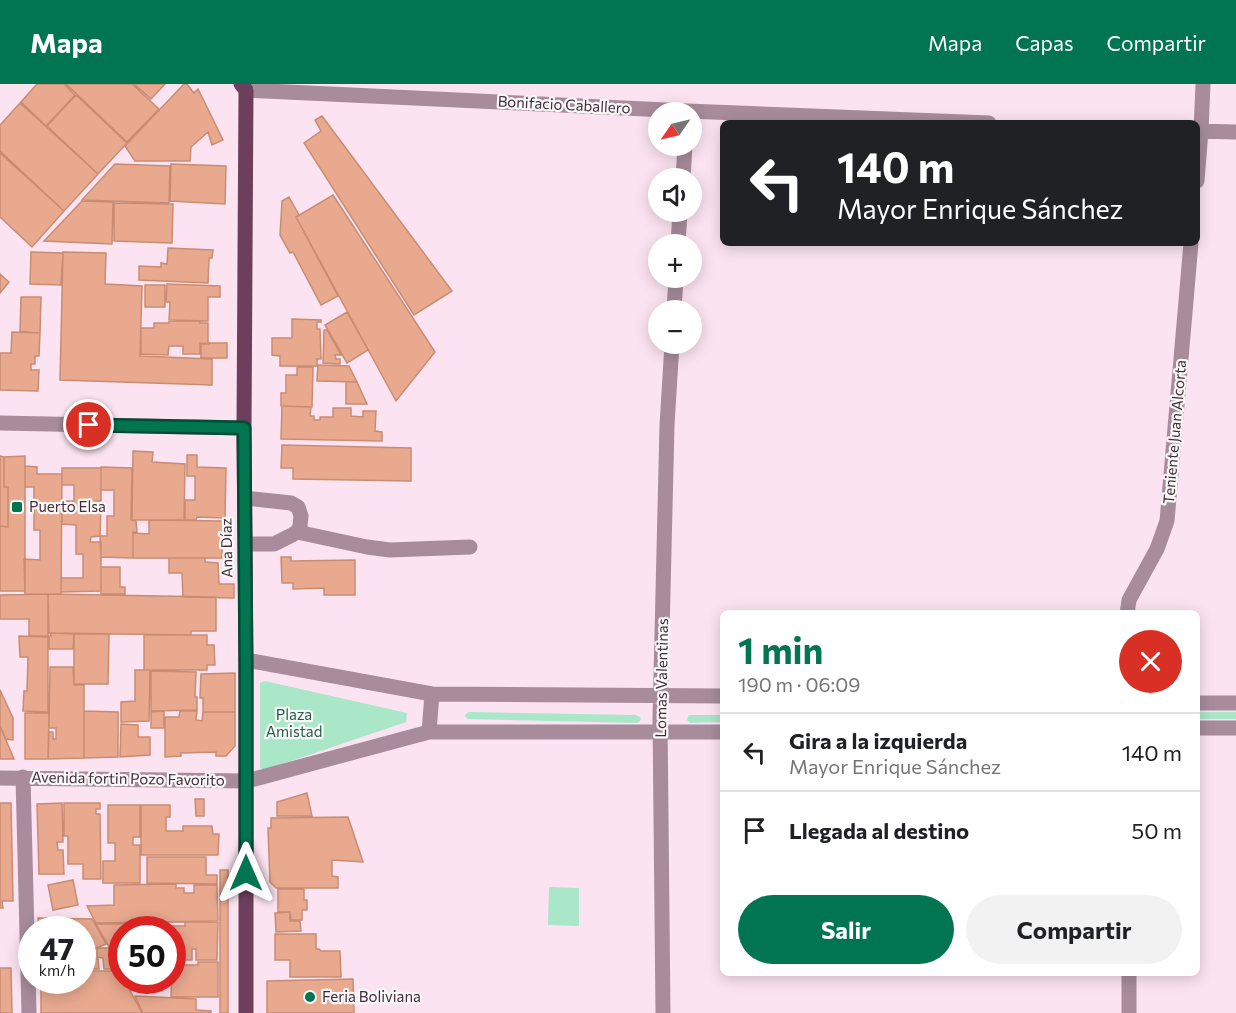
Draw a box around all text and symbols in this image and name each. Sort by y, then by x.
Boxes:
text: Mapa [30,25,103,59]
text: Mapa [928,30,982,55]
text: Capas [1015,30,1074,55]
text: Compartir [1107,30,1206,55]
street label: Bonifacio Caballero [497,92,631,116]
north arrow [648,102,702,156]
map controls [648,102,702,354]
text: 140 m [837,140,954,192]
icon: left [738,144,816,222]
button: sound [648,168,702,222]
text: Mayor Enrique Sánchez [837,192,1123,225]
button: + [648,234,702,288]
button: − [648,300,702,354]
street label: Teniente Juan Alcorta [1159,359,1189,505]
pin [63,399,114,450]
icon: arrive [72,408,105,441]
place label: Puerto Elsa [29,497,106,515]
marker: Puerto Elsa [10,500,24,514]
street label: Ana Díaz [216,518,236,578]
street label: Lomas Valentinas [651,618,671,738]
text: 1 min [738,627,823,671]
button: close [1119,630,1182,693]
text: 190 m · 06:09 [738,672,861,696]
park label: Plaza Amistad [266,705,322,740]
text: Gira a la izquierda [789,727,967,754]
icon: left [738,736,771,769]
text: 140 m [1122,739,1182,766]
text: Mayor Enrique Sánchez [789,754,1001,778]
street label: Avenida fortin Pozo Favorito [31,767,225,789]
icon: arrive [738,814,771,847]
text: Llegada al destino [789,817,969,844]
text: 50 m [1132,817,1182,844]
position arrow [214,841,278,905]
button: Salir [738,895,954,964]
button: Compartir [966,895,1182,964]
speed limit sign: 50 [108,916,186,994]
text: 47 [40,929,74,966]
text: km/h [39,961,75,979]
place label: Feria Boliviana [322,987,421,1005]
marker: Feria Boliviana [303,990,317,1004]

